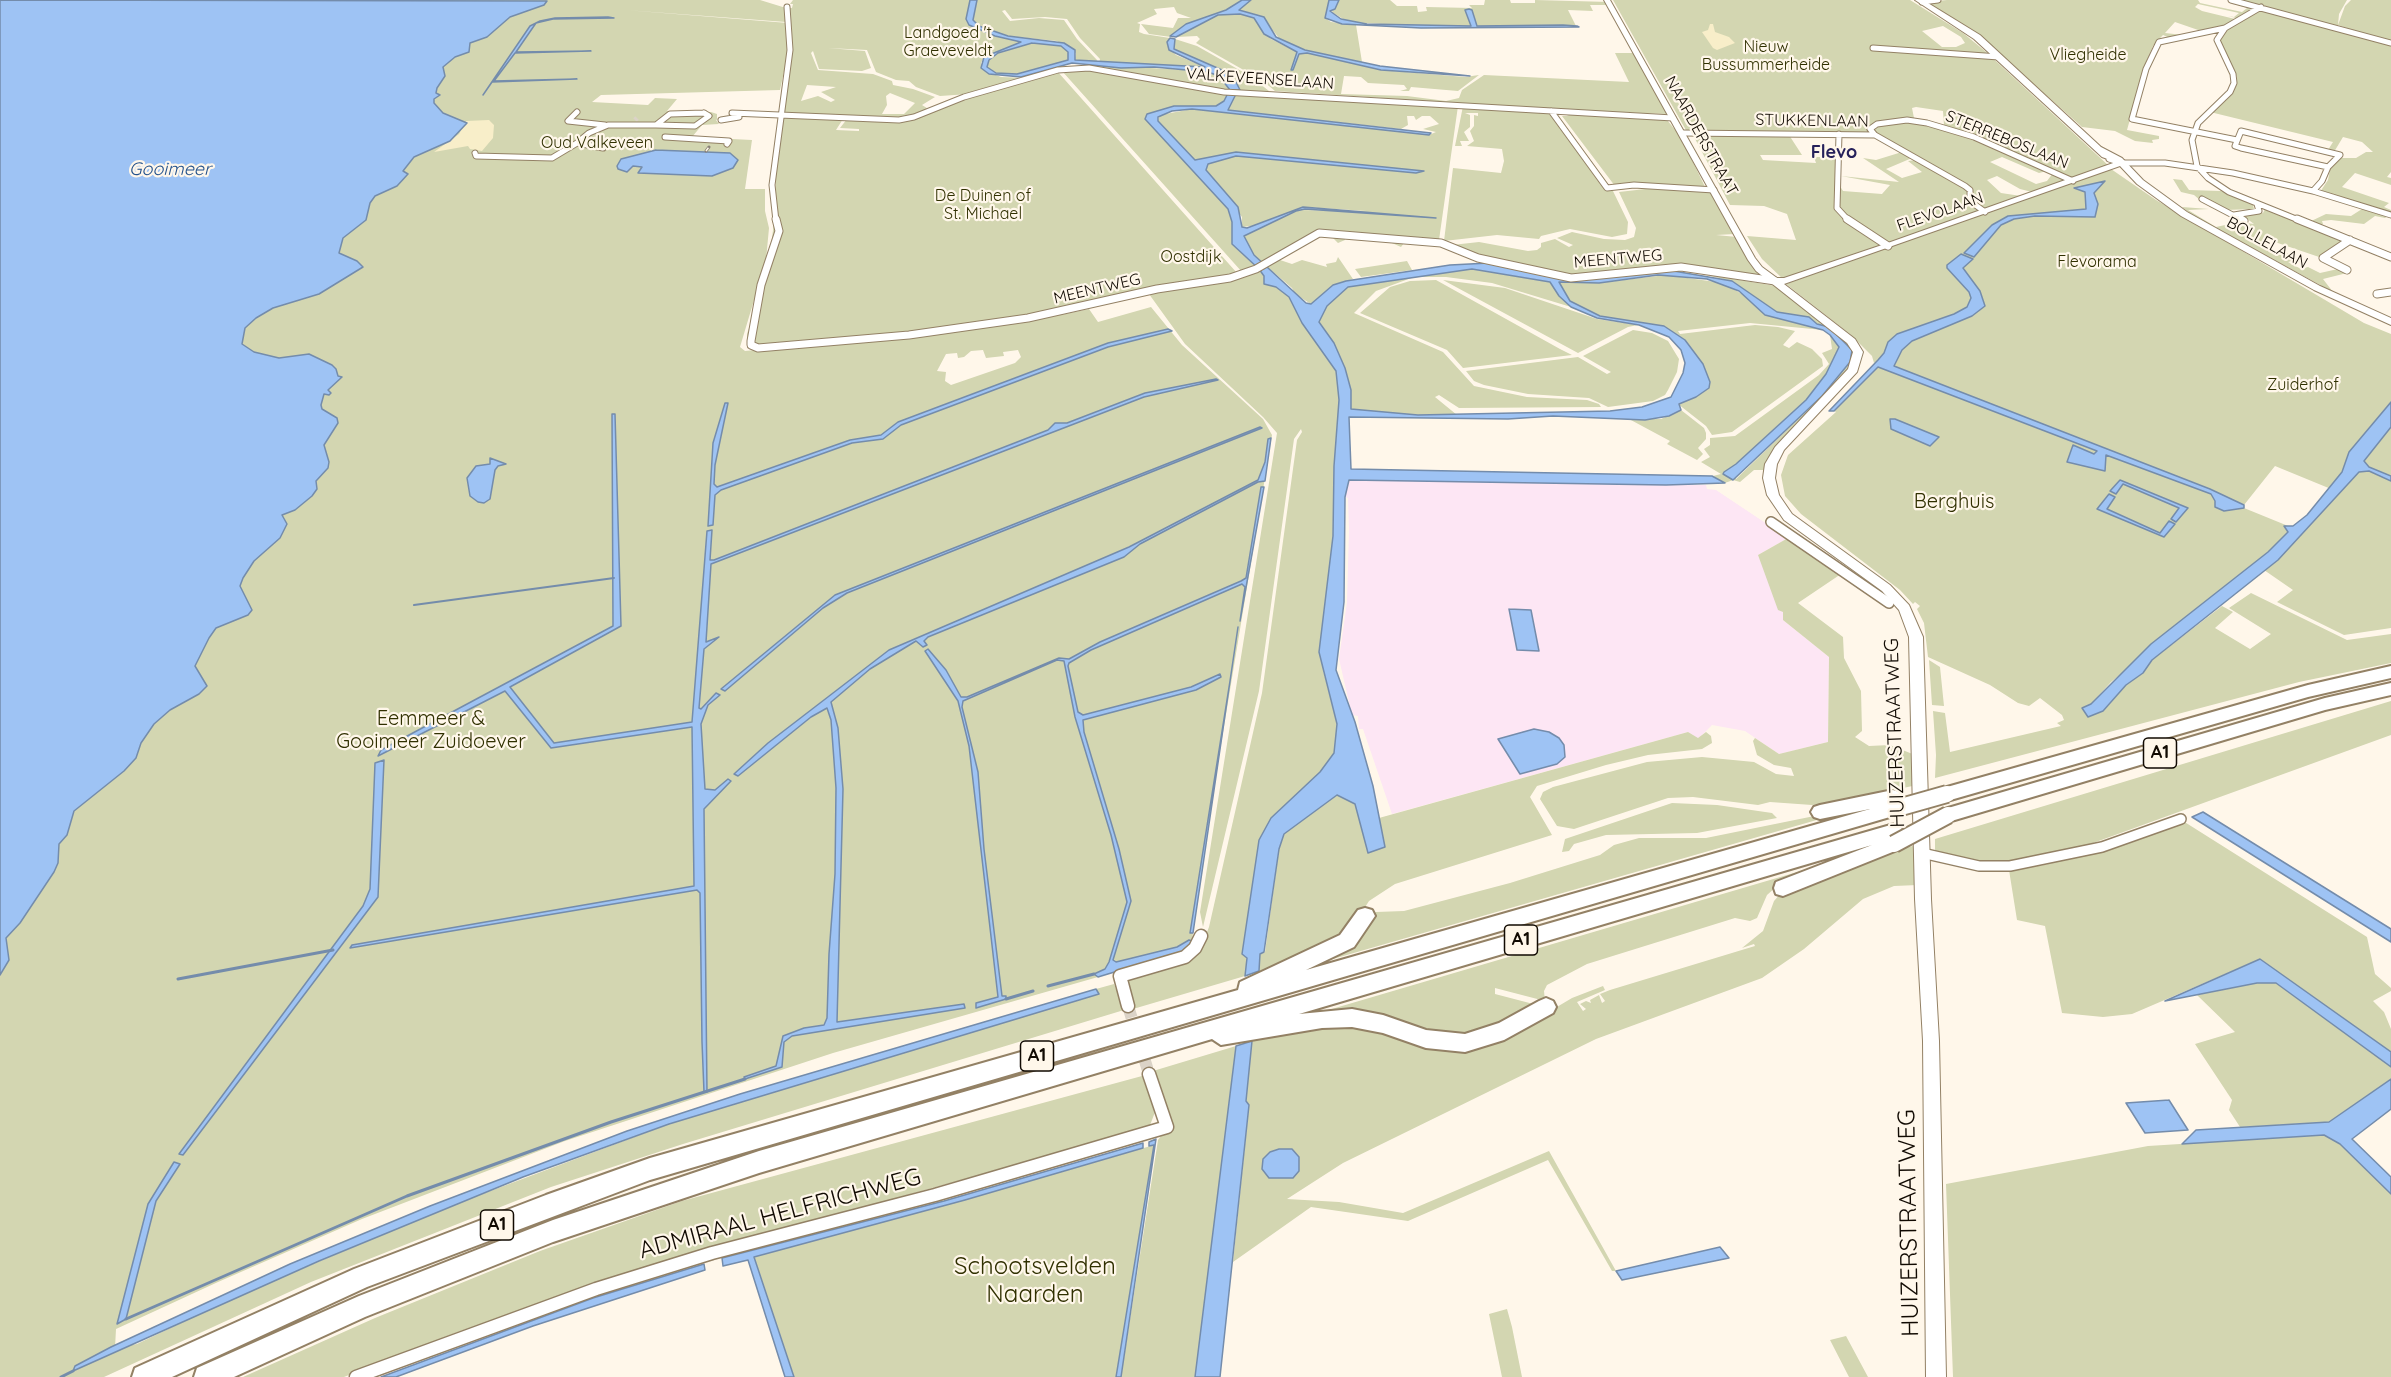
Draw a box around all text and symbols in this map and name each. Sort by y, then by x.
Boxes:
park label: Landgoed 't Graeveveldt [903,23,993,61]
park label: Nieuw Bussummerheide [1702,37,1830,75]
park label: Vliegheide [2050,45,2126,65]
street label: VALKEVEENSELAAN [1185,64,1335,94]
street label: NAARDERSTRAAT [1660,73,1742,199]
street label: STERREBOSLAAN [1943,107,2071,173]
street label: STUKKENLAAN [1755,110,1869,132]
park label: Oud Valkeveen [541,133,653,153]
district label: Flevo [1811,142,1857,164]
water label: Gooimeer [129,159,211,181]
park label: De Duinen of St. Michael [935,186,1031,224]
street label: FLEVOLAAN [1894,188,1986,236]
street label: BOLLELAAN [2223,213,2311,273]
street label: MEENTWEG [1573,246,1663,272]
park label: Oostdijk [1161,247,1221,267]
park label: Flevorama [2057,252,2137,272]
street label: MEENTWEG [1052,270,1142,308]
park label: Zuiderhof [2267,375,2339,395]
park label: Berghuis [1914,490,1994,514]
street label: HUIZERSTRAATWEG [1880,638,1910,828]
park label: Eemmeer & Gooimeer Zuidoever [336,707,526,754]
road number: A1 [2144,738,2176,768]
road number: A1 [1504,925,1538,955]
road number: A1 [1020,1041,1054,1071]
street label: HUIZERSTRAATWEG [1893,1109,1925,1337]
street label: ADMIRAAL HELFRICHWEG [636,1162,924,1266]
road number: A1 [480,1210,514,1240]
park label: Schootsvelden Naarden [954,1253,1116,1309]

